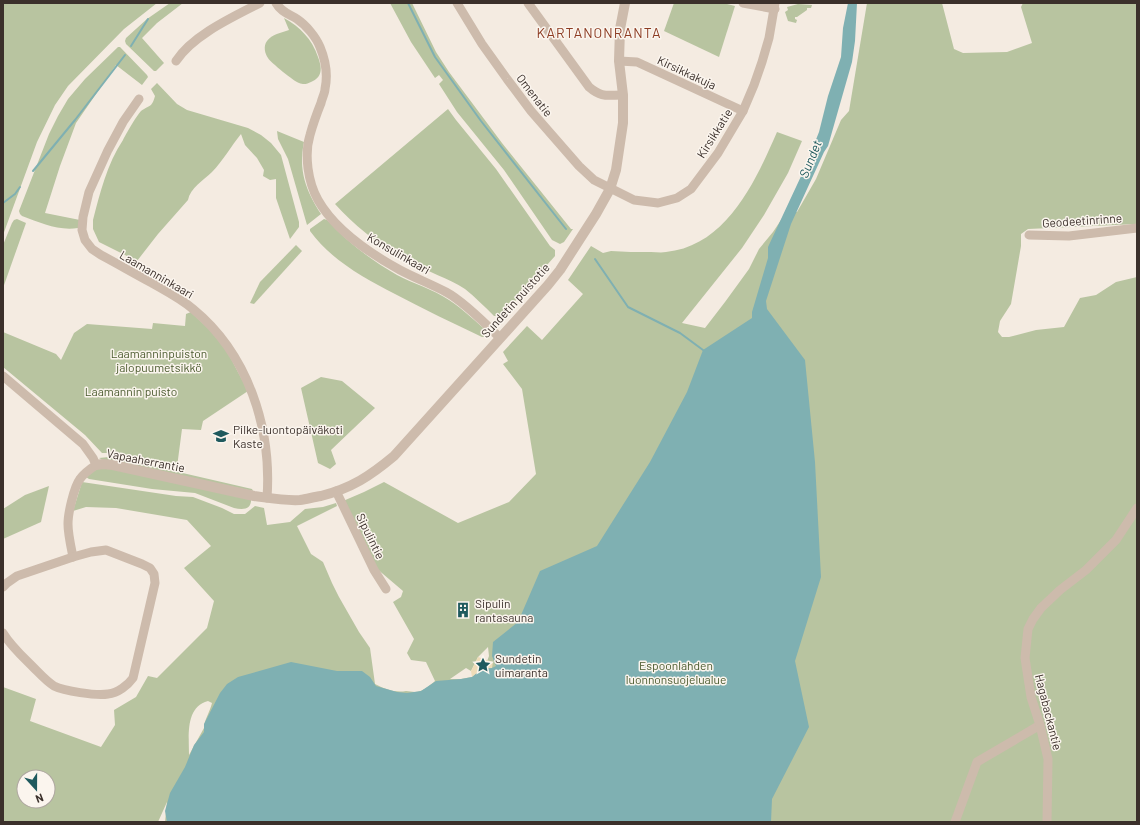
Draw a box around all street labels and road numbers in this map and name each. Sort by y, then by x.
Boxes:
street label: Kirsikkakuja [655,52,719,92]
street label: Omenatie [514,71,556,119]
street label: Kirsikkatie [693,106,735,160]
street label: Geodeetinrinne [1042,210,1122,230]
street label: Konsulinkaari [365,229,433,277]
street label: Laamanninkaari [117,247,197,301]
street label: Sundetin puistotie [478,260,552,340]
street label: Vapaaherrantie [106,446,186,474]
street label: Sipulintie [354,511,388,561]
street label: Hagabackantie [1033,673,1065,751]

